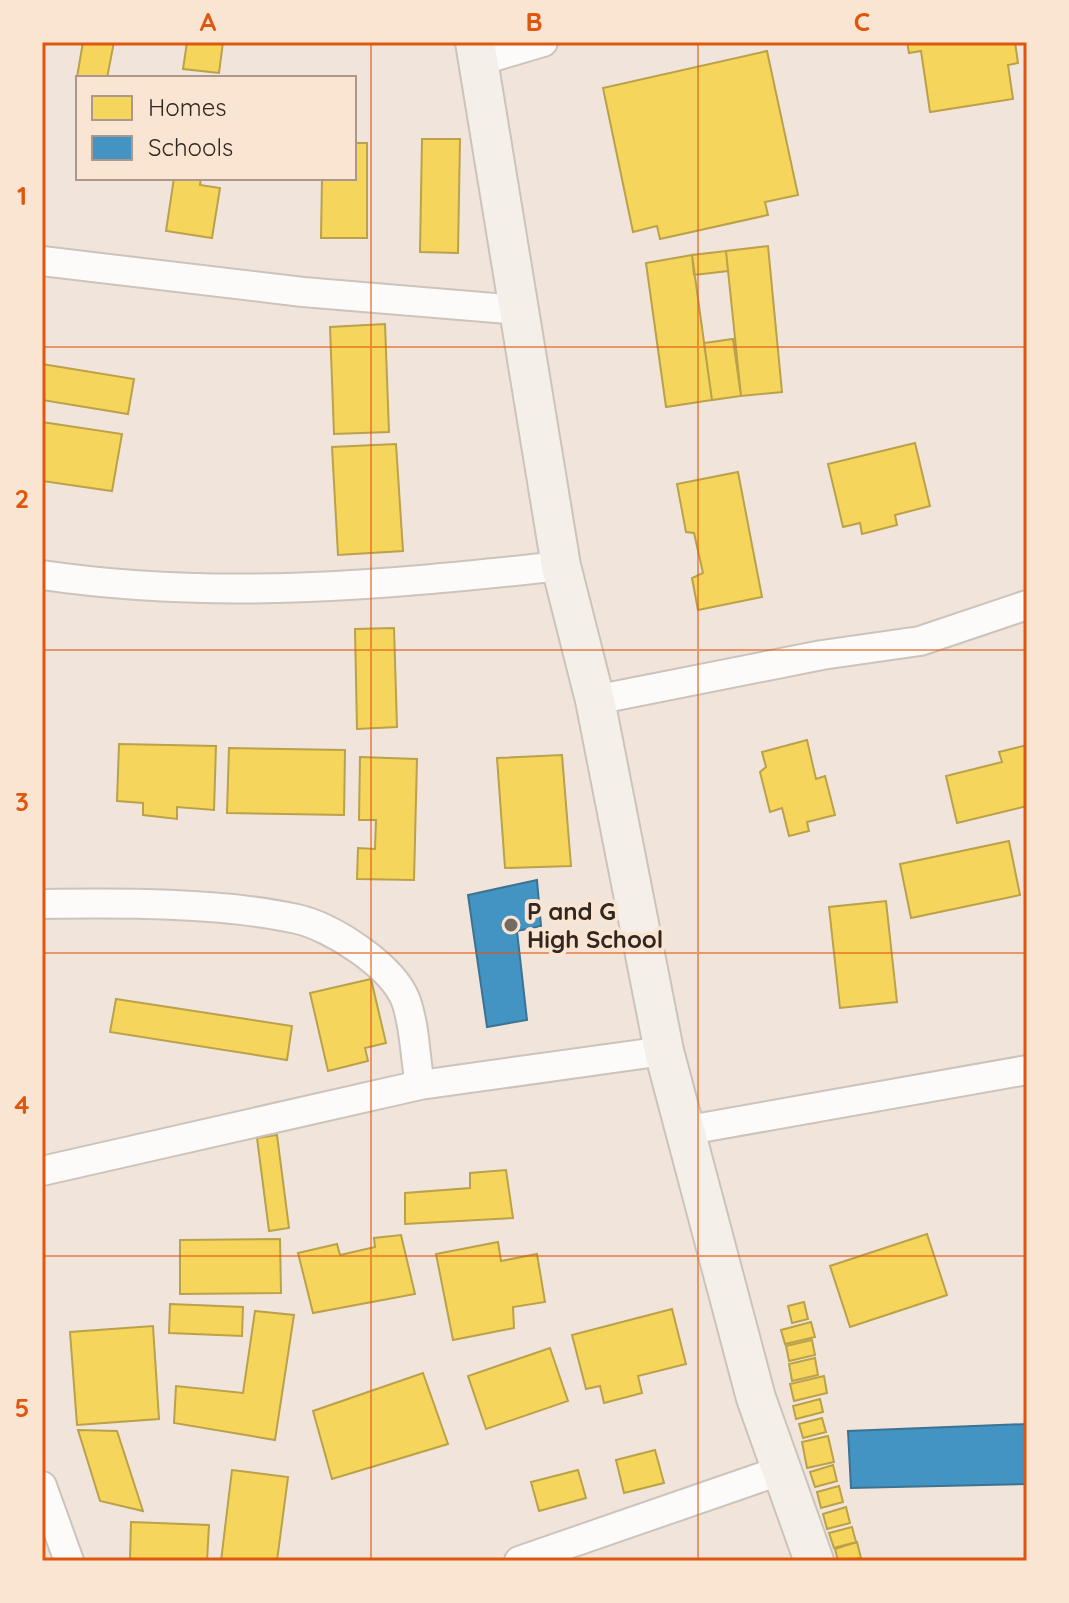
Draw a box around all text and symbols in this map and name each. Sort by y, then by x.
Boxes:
text: A [200,5,217,38]
text: B [525,5,543,38]
text: C [854,5,870,38]
legend [76,76,356,180]
text: Homes [148,92,226,122]
text: Schools [148,132,233,162]
text: 1 [17,179,27,212]
text: 2 [15,482,29,515]
text: 3 [15,785,29,818]
place label: P and G High School [527,896,663,954]
marker: P and G High School [502,916,520,934]
text: 4 [14,1088,30,1121]
text: 5 [15,1391,29,1424]

